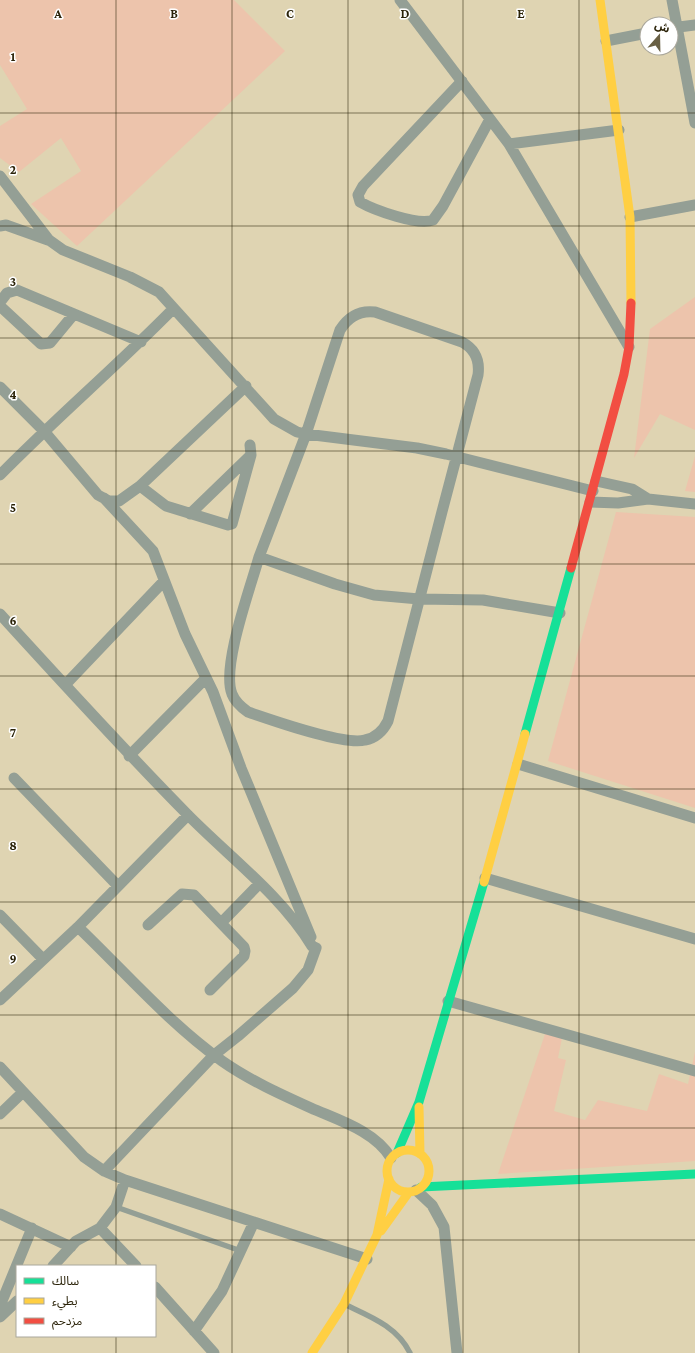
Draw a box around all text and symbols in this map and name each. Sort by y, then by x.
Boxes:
text: A [53,6,62,21]
text: B [170,6,178,21]
text: C [286,6,294,21]
text: D [401,6,410,21]
text: E [517,6,525,21]
north arrow [639,16,679,56]
text: ش [653,18,672,36]
text: 1 [11,49,16,64]
text: 2 [10,162,17,177]
text: 3 [10,274,16,289]
text: 4 [9,387,17,402]
text: 5 [10,500,16,515]
text: 6 [9,613,17,628]
text: 7 [10,725,16,740]
text: 8 [9,838,17,853]
text: 9 [9,951,17,966]
legend [16,1265,156,1337]
text: سالك [52,1274,79,1288]
text: بطيء [52,1294,78,1311]
text: مزدحم [52,1314,82,1330]

